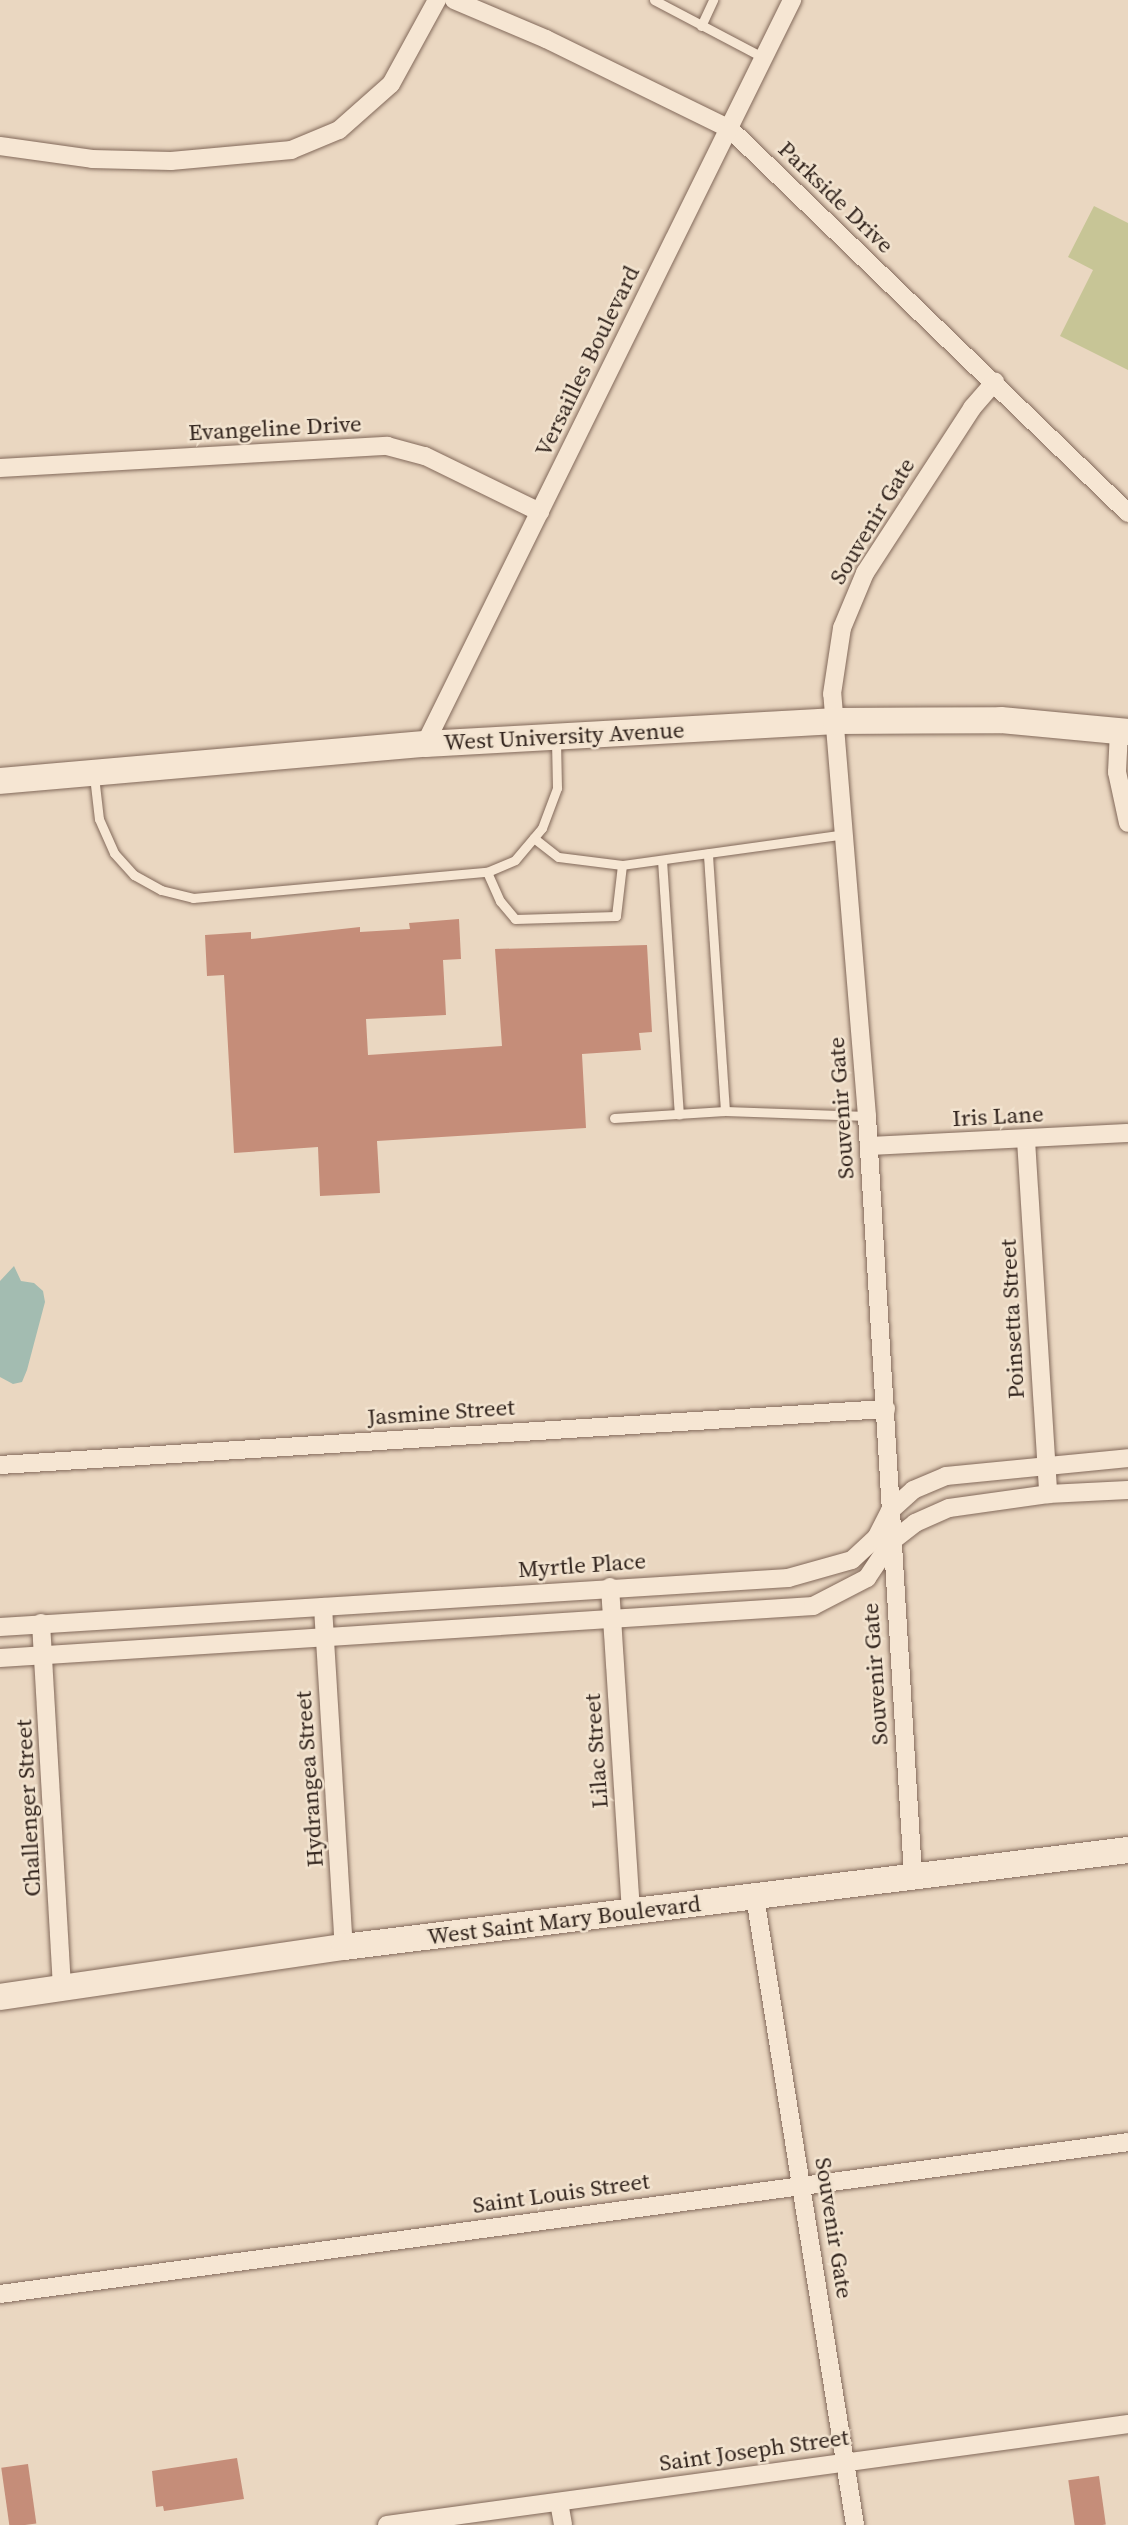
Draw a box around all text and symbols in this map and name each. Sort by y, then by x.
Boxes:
street label: Parkside Drive [773,135,899,259]
street label: Versailles Boulevard [529,261,645,461]
street label: Evangeline Drive [188,410,362,446]
street label: Souvenir Gate [823,453,921,589]
street label: West University Avenue [443,716,685,756]
street label: Souvenir Gate [822,1036,860,1180]
street label: Iris Lane [952,1100,1044,1132]
street label: Poinsetta Street [994,1238,1030,1400]
street label: Jasmine Street [366,1393,516,1431]
street label: Myrtle Place [517,1547,647,1583]
street label: Souvenir Gate [856,1602,894,1746]
street label: Hydrangea Street [289,1690,329,1868]
street label: Lilac Street [578,1693,614,1809]
street label: Challenger Street [10,1719,46,1897]
street label: West Saint Mary Boulevard [426,1890,702,1950]
street label: Souvenir Gate [809,2155,859,2301]
street label: Saint Louis Street [471,2167,651,2219]
street label: Saint Joseph Street [657,2423,851,2477]

